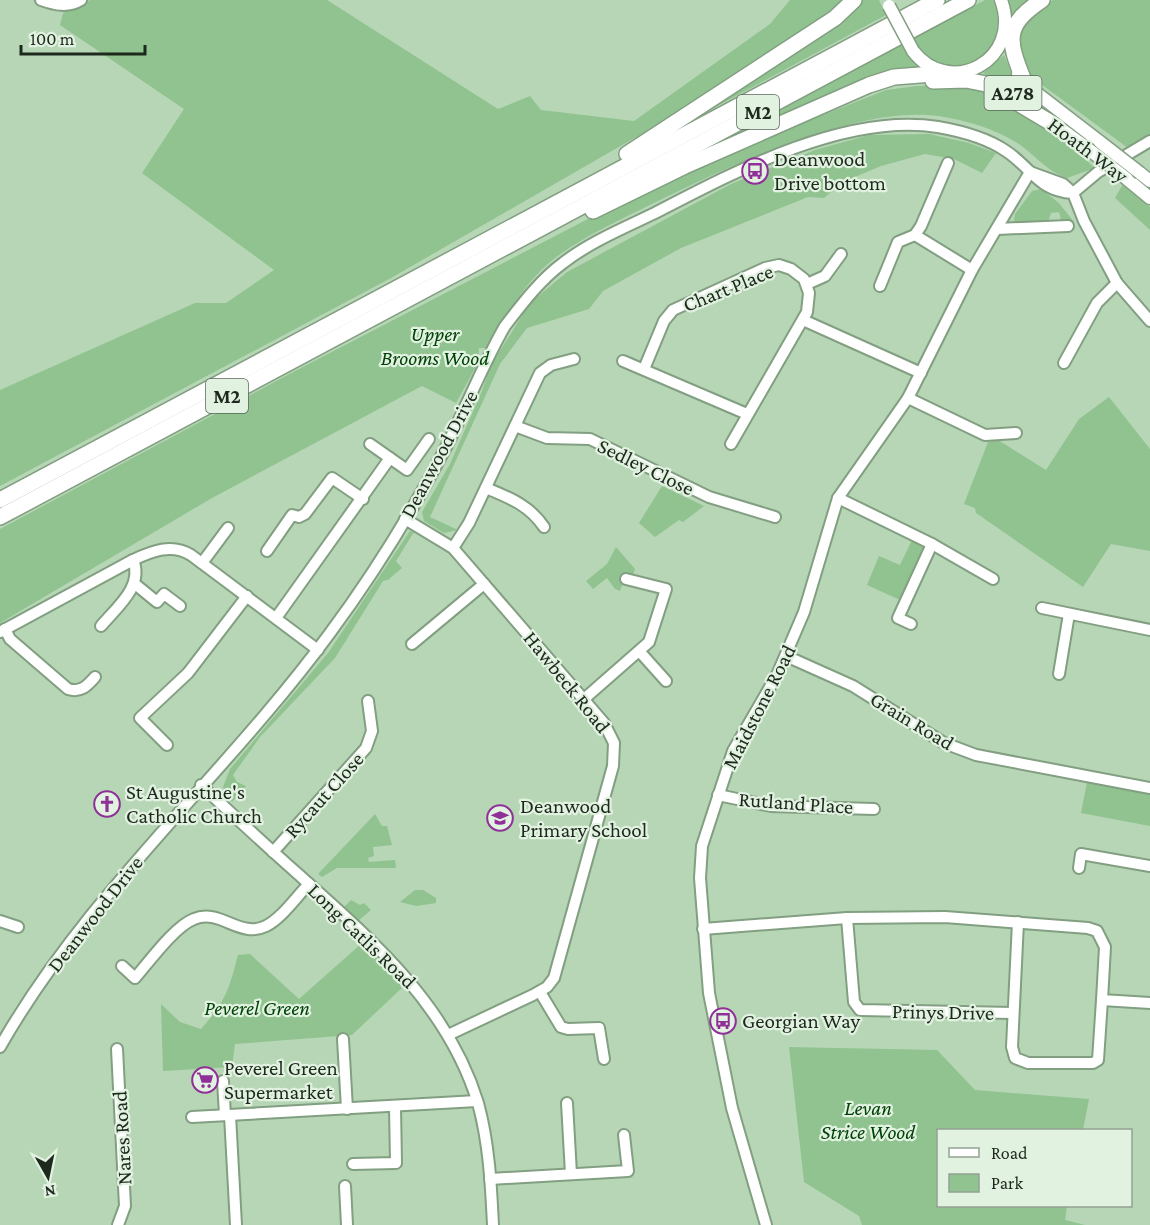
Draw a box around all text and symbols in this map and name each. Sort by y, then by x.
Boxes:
scale bar [21,18,146,56]
text: 100 m [30,29,75,49]
road number: A278 [984,76,1042,110]
road number: M2 [737,95,779,129]
street label: Hoath Way [1043,112,1133,188]
place label: Deanwood Drive bottom [774,147,886,195]
bus stop icon: Deanwood Drive bottom [740,156,770,186]
street label: Chart Place [679,259,777,317]
park label: Upper Brooms Wood [381,322,490,370]
road number: M2 [206,379,248,413]
street label: Deanwood Drive [395,386,483,522]
street label: Sedley Close [594,433,698,501]
street label: Hawbeck Road [519,626,615,738]
street label: Maidstone Road [717,641,801,773]
street label: Grain Road [866,687,958,755]
street label: Rycaut Close [279,747,369,843]
place label: St Augustine's Catholic Church [126,780,262,828]
street label: Rutland Place [738,787,854,819]
church icon: St Augustine's Catholic Church [92,789,122,819]
place label: Deanwood Primary School [520,794,647,842]
school or university icon: Deanwood Primary School [485,803,515,833]
street label: Deanwood Drive [42,851,148,977]
street label: Long Catlis Road [303,878,421,994]
park label: Peverel Green [204,996,310,1020]
street label: Prinys Drive [892,999,994,1025]
bus stop icon: Georgian Way [708,1006,738,1036]
place label: Georgian Way [742,1009,861,1033]
place label: Peverel Green Supermarket [224,1056,338,1104]
supermarket icon: Peverel Green Supermarket [190,1065,220,1095]
street label: Nares Road [108,1090,136,1186]
park label: Levan Strice Wood [821,1096,916,1144]
legend [937,1129,1132,1207]
text: Road [991,1143,1028,1163]
north arrow [18,1147,78,1207]
text: Park [991,1173,1023,1193]
text: N [43,1182,57,1201]

